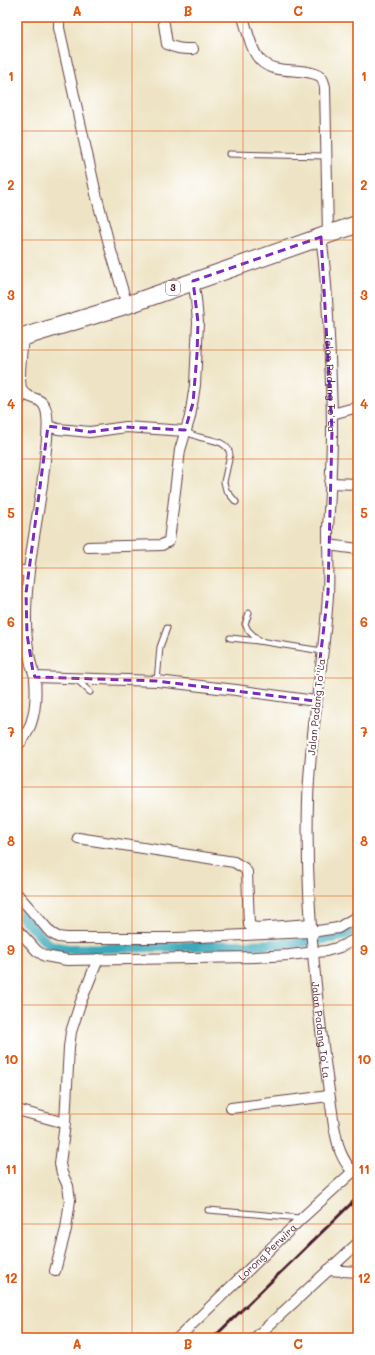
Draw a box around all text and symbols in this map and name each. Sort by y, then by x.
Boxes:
text: A [72,2,82,19]
text: B [184,2,193,19]
text: C [293,2,303,19]
text: 1 [8,67,14,84]
text: 1 [361,67,367,84]
text: 2 [7,176,15,193]
text: 2 [360,176,368,193]
road number: 3 [166,281,180,295]
text: 3 [7,286,15,303]
text: 3 [360,286,368,303]
street label: Jalan Padang To' La [322,335,339,432]
text: 4 [7,395,15,412]
text: 4 [360,395,368,412]
text: 5 [7,504,15,521]
text: 5 [360,504,368,521]
text: 6 [7,613,15,630]
text: 6 [360,613,368,630]
street label: Jalan Padang To' La [304,658,328,756]
text: 7 [7,723,15,740]
text: 7 [360,723,368,740]
text: 8 [7,832,15,849]
text: 8 [360,832,368,849]
text: 9 [7,941,15,958]
text: 9 [360,941,368,958]
street label: Jalan Padang To' La [309,981,334,1079]
text: 10 [4,1050,18,1067]
text: 10 [357,1050,371,1067]
text: 11 [5,1160,17,1177]
text: 11 [358,1160,370,1177]
street label: Lorong Perwira [235,1220,299,1283]
text: 12 [4,1269,18,1286]
text: 12 [357,1269,371,1286]
text: A [72,1335,82,1352]
text: B [184,1335,193,1352]
text: C [293,1335,303,1352]

